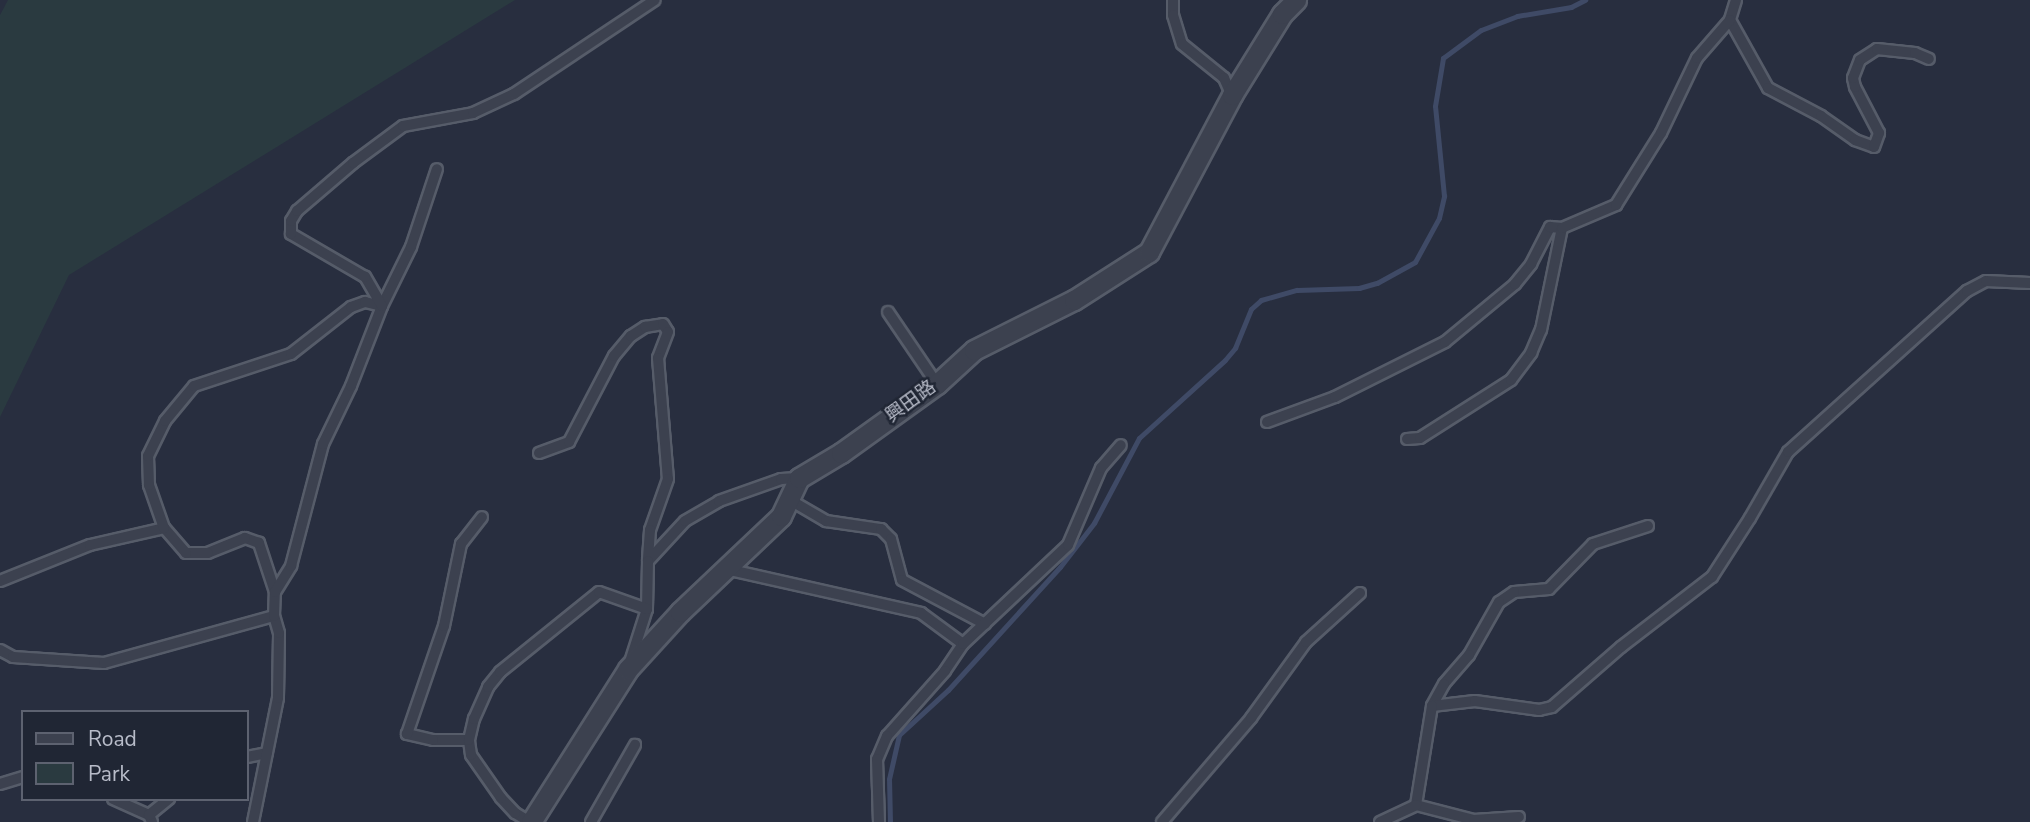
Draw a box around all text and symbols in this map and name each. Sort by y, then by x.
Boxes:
street label: 興田路 [881,376,941,428]
legend [21,710,248,801]
text: Road [88,725,137,753]
text: Park [88,760,130,788]

